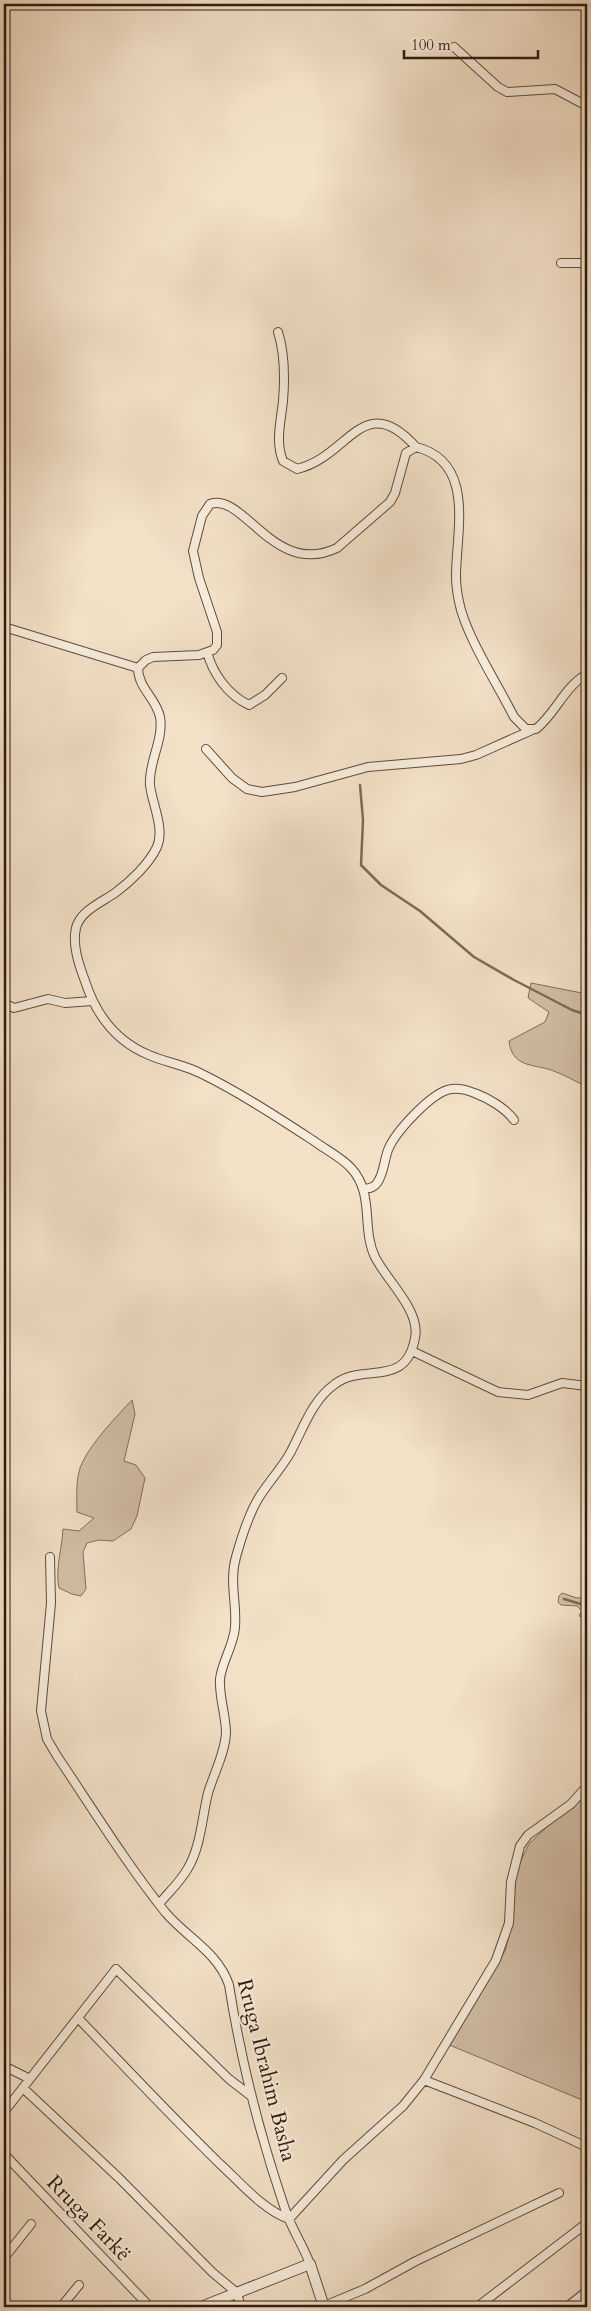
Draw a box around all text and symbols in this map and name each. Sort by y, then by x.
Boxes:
scale bar [404,28,537,60]
text: 100 m [411,35,451,55]
street label: Rruga Ibrahim Basha [230,1976,303,2164]
street label: Rruga Farkë [40,2169,137,2268]

